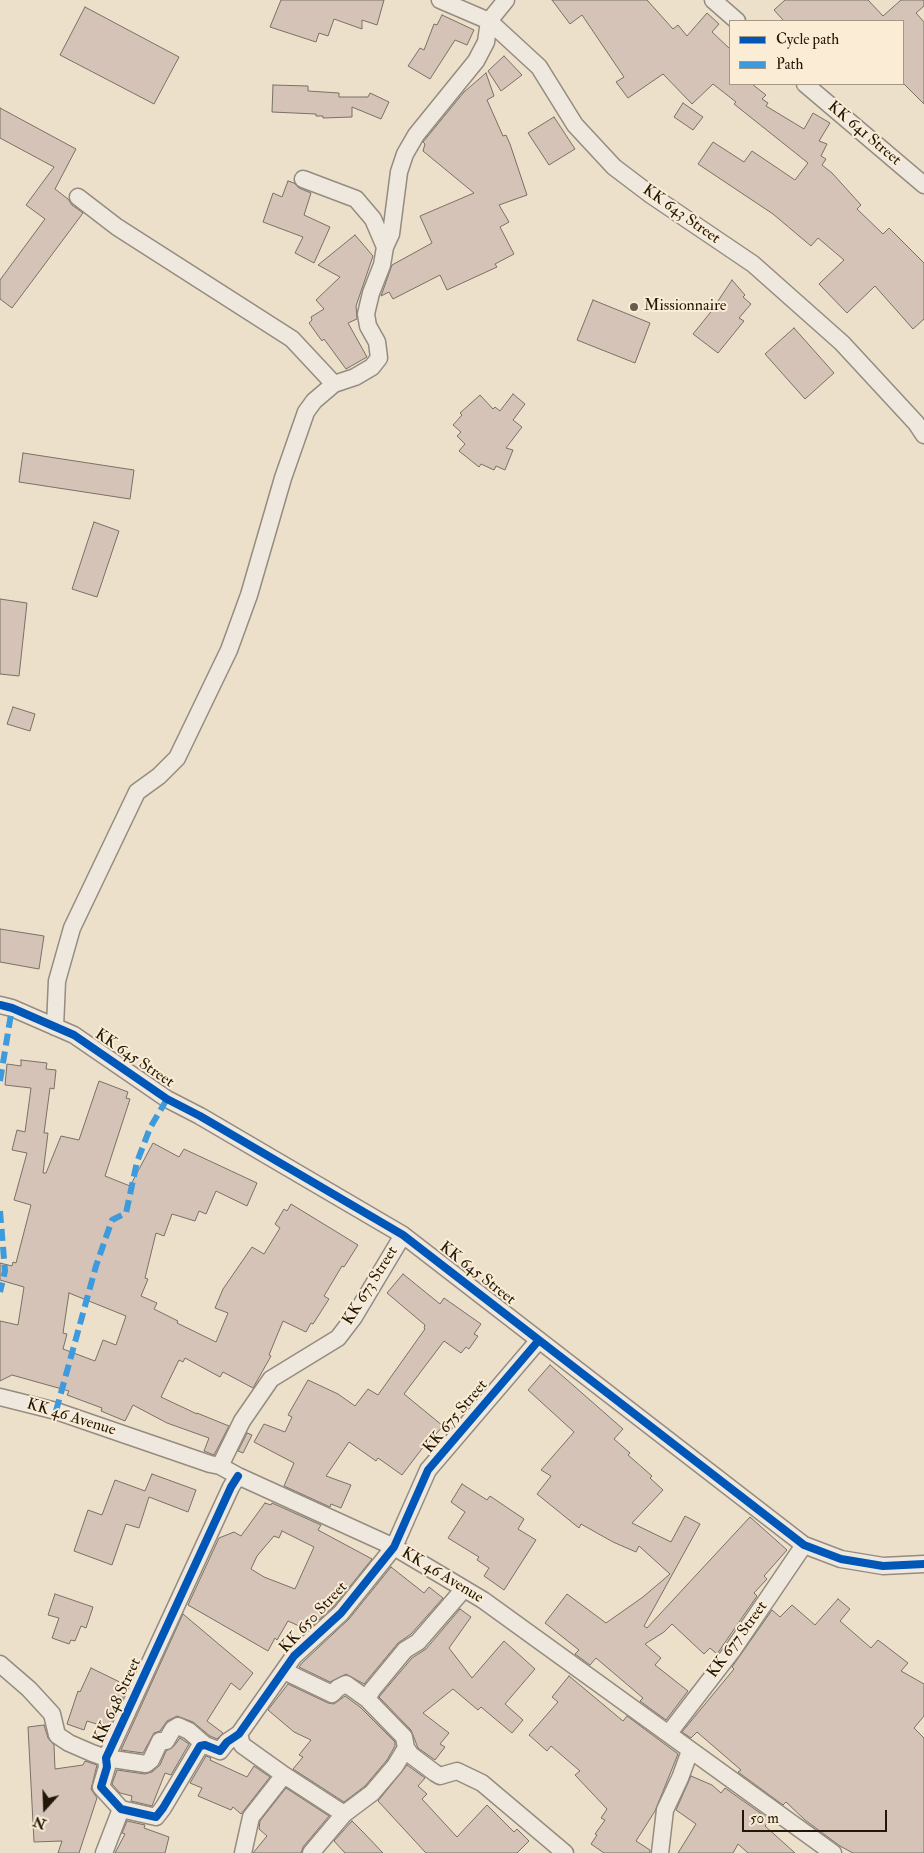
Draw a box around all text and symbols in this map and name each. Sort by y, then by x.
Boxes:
legend [729,20,904,85]
text: Cycle path [776,30,839,49]
text: Path [776,55,803,74]
street label: KK 641 Street [823,98,905,170]
street label: KK 643 Street [638,181,724,249]
place label: Missionnaire [644,297,727,317]
marker: Missionnaire [628,301,640,313]
street label: KK 645 Street [91,1025,177,1093]
street label: KK 645 Street [435,1238,519,1310]
street label: KK 673 Street [339,1243,403,1329]
street label: KK 675 Street [420,1376,492,1458]
street label: KK 46 Avenue [24,1395,118,1441]
street label: KK 46 Avenue [398,1544,486,1608]
street label: KK 650 Street [276,1578,352,1658]
street label: KK 677 Street [704,1598,772,1682]
street label: KK 648 Street [90,1655,146,1747]
north arrow [20,1783,70,1833]
scale bar [744,1800,889,1832]
text: 50 m [750,1809,779,1828]
text: N [31,1812,49,1833]

